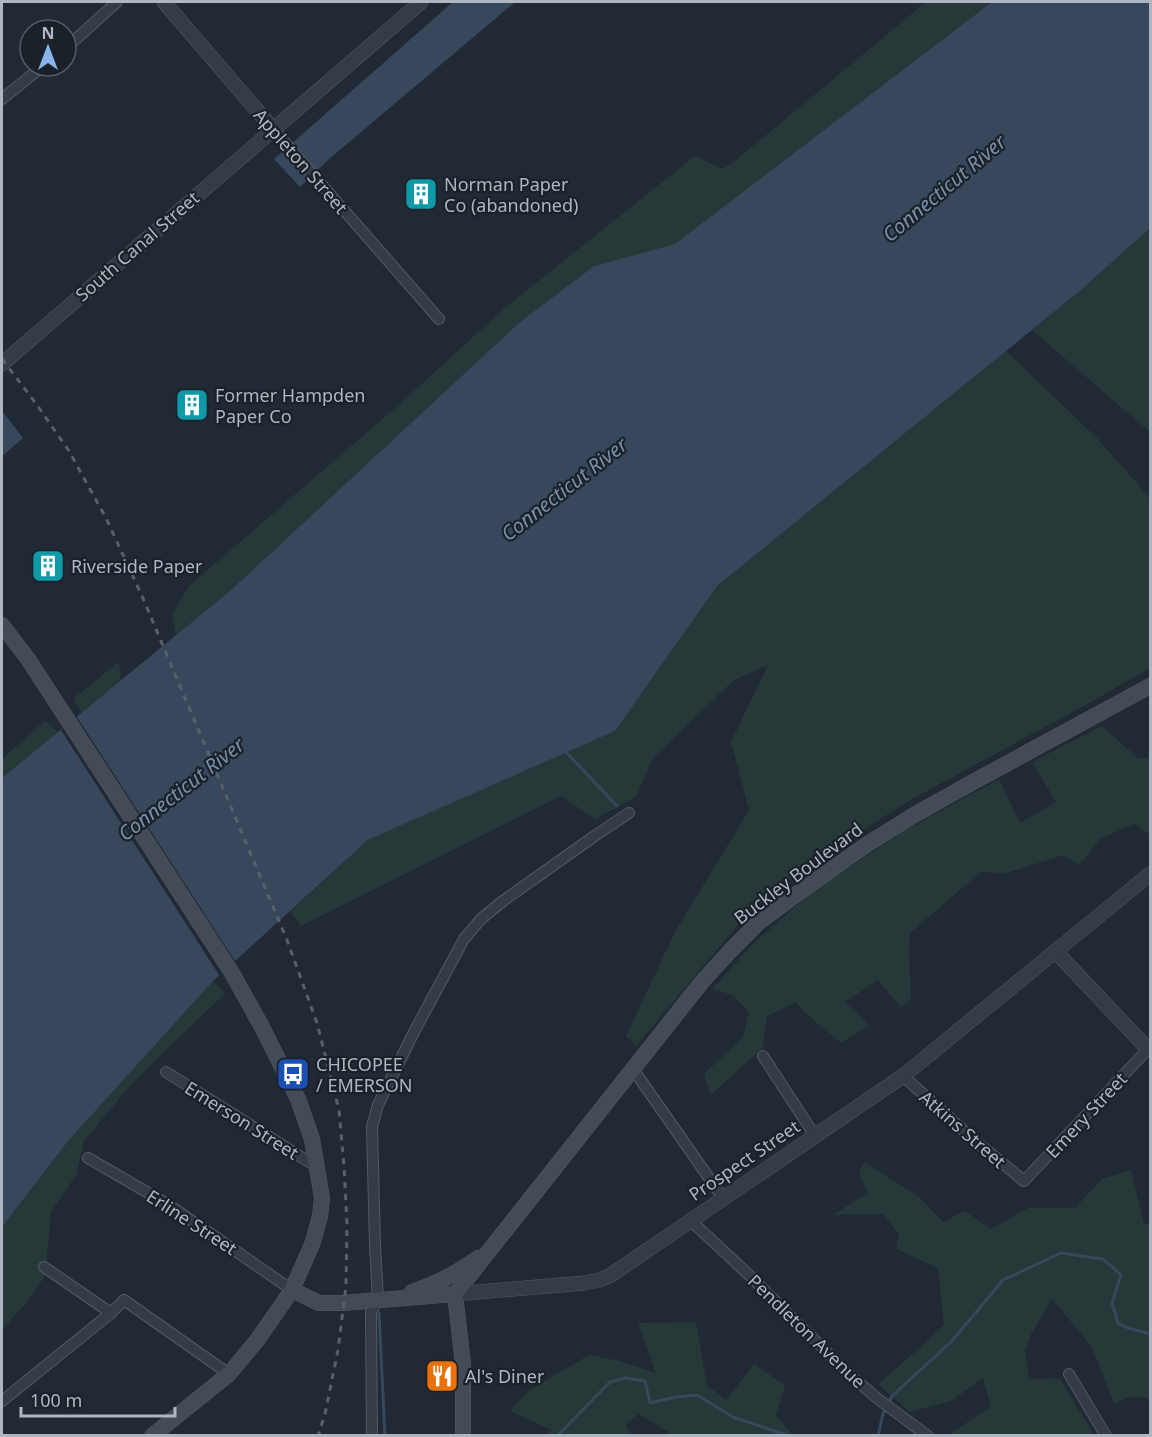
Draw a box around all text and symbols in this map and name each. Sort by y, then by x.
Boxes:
north arrow [18,18,78,78]
text: N [41,22,55,44]
street label: Appleton Street [249,103,354,219]
water label: Connecticut River [877,128,1012,248]
place label: Norman Paper Co (abandoned) [444,172,578,217]
building icon: Norman Paper Co (abandoned) [403,176,439,212]
street label: South Canal Street [70,185,204,306]
place label: Former Hampden Paper Co [215,383,365,428]
building icon: Former Hampden Paper Co [174,387,210,423]
water label: Connecticut River [495,431,634,547]
building icon: Riverside Paper [30,548,66,584]
place label: Riverside Paper [71,554,203,578]
water label: Connecticut River [112,731,251,847]
street label: Buckley Boulevard [729,817,867,929]
place label: CHICOPEE / EMERSON [316,1052,413,1097]
bus stop icon: CHICOPEE / EMERSON [275,1056,311,1092]
street label: Emery Street [1040,1067,1132,1163]
street label: Emerson Street [181,1075,304,1165]
street label: Atkins Street [915,1085,1012,1173]
street label: Prospect Street [684,1114,805,1206]
street label: Erline Street [142,1184,242,1260]
street label: Pendleton Avenue [743,1269,871,1393]
restaurant icon: Al's Diner [424,1358,460,1394]
place label: Al's Diner [465,1364,545,1388]
scale bar [21,1380,176,1418]
text: 100 m [30,1388,82,1412]

